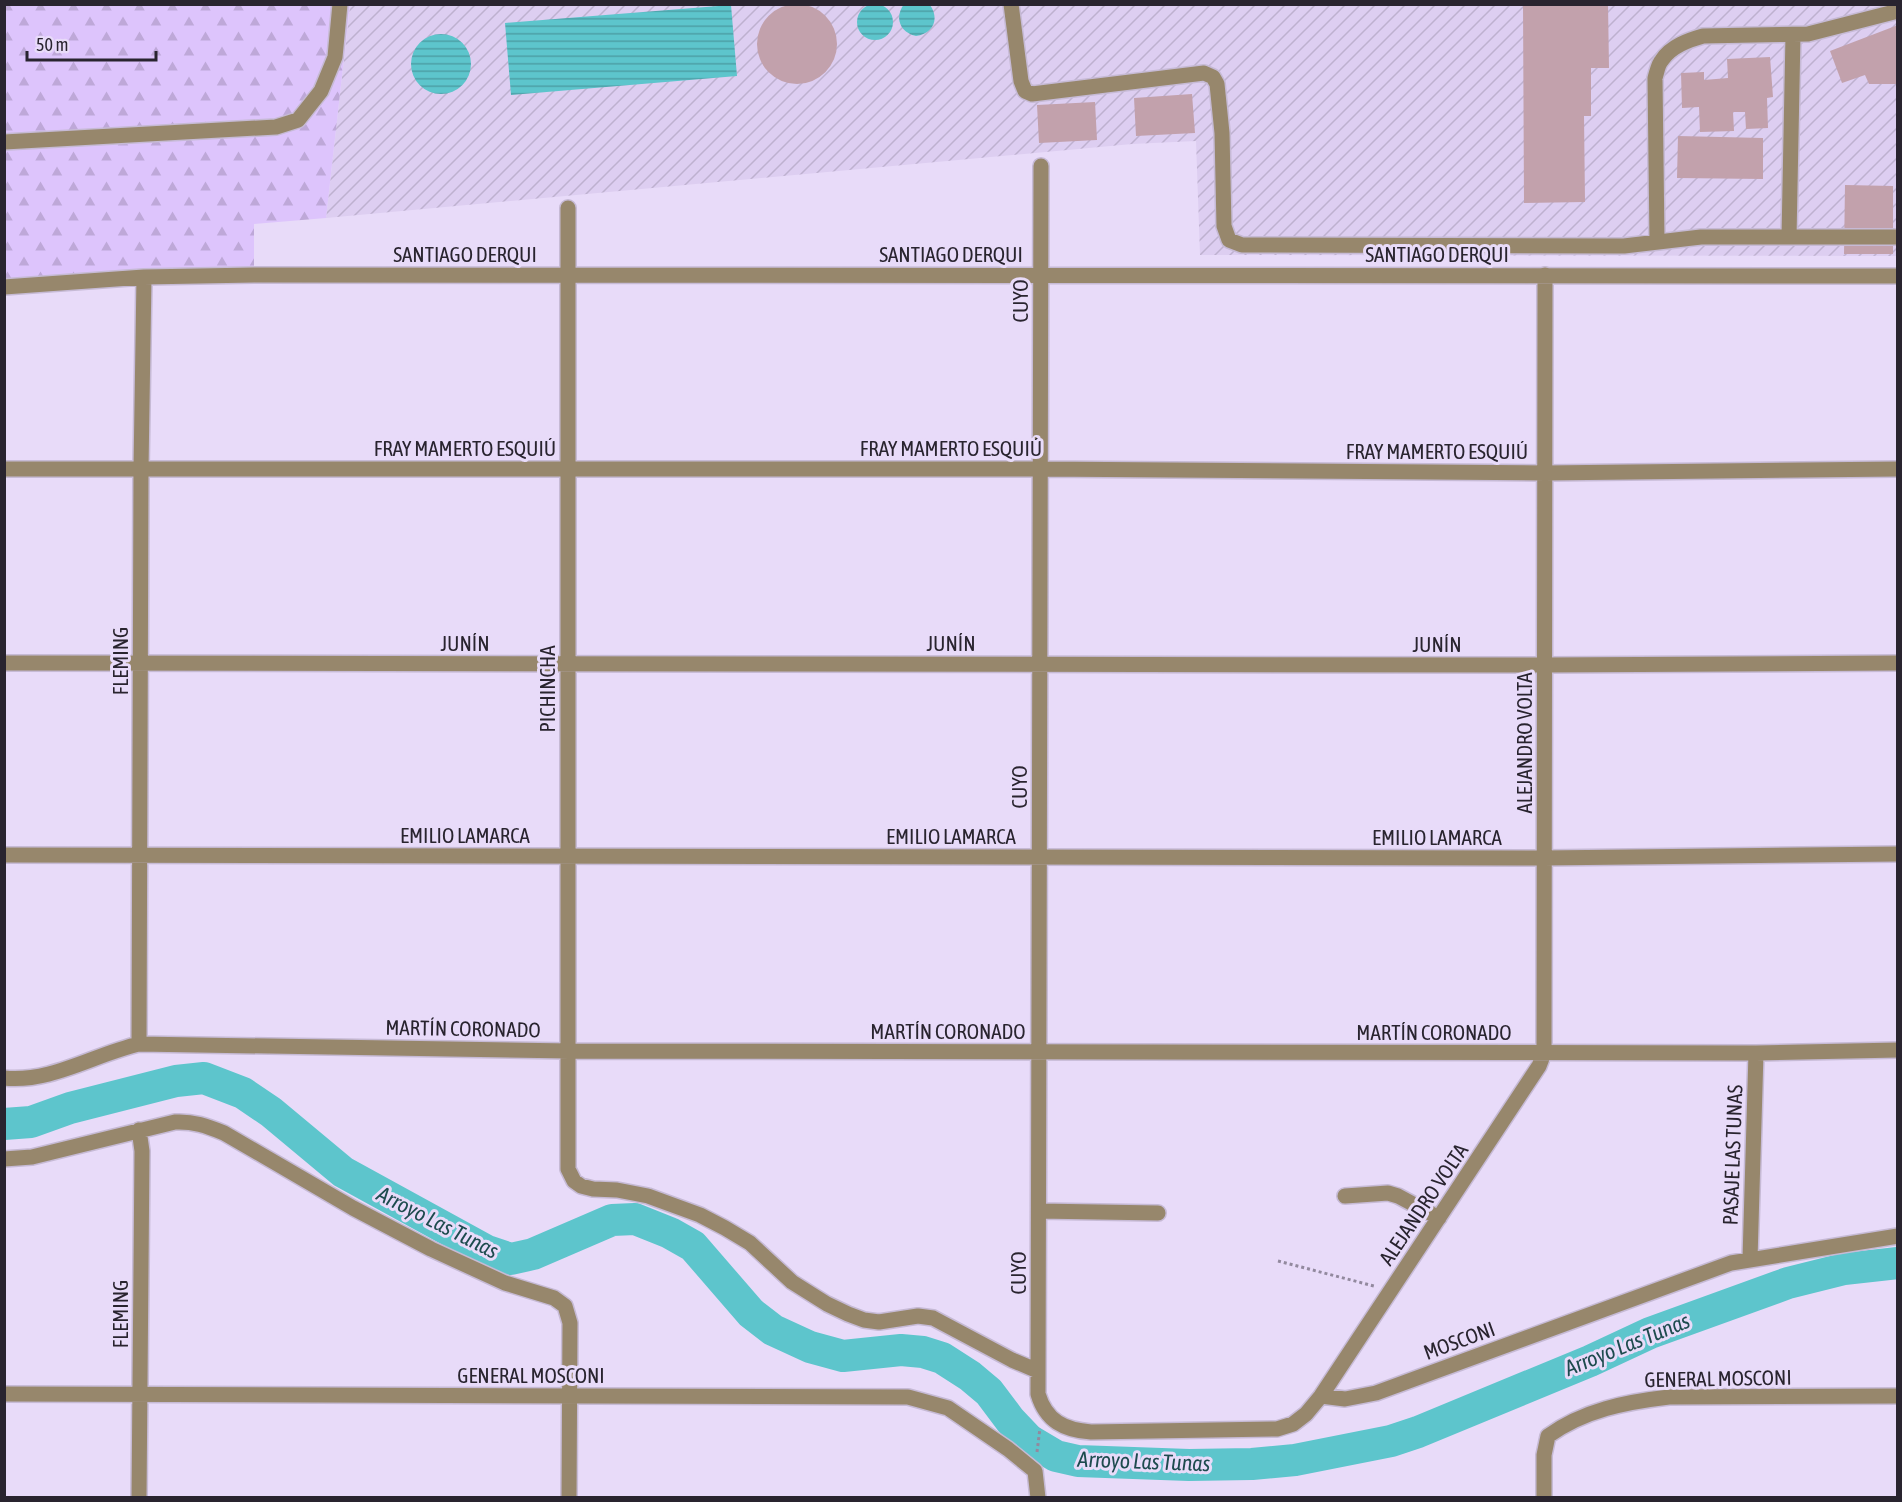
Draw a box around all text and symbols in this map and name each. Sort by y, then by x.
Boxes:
scale bar [27,24,156,62]
text: 50 m [36,34,68,55]
street label: SANTIAGO DERQUI [393,242,537,266]
street label: SANTIAGO DERQUI [879,242,1023,266]
street label: SANTIAGO DERQUI [1365,242,1509,266]
street label: CUYO [1008,280,1032,322]
street label: FRAY MAMERTO ESQUIÚ [374,436,556,460]
street label: FRAY MAMERTO ESQUIÚ [860,436,1042,460]
street label: FRAY MAMERTO ESQUIÚ [1346,439,1528,463]
street label: FLEMING [108,627,132,695]
street label: JUNÍN [440,631,490,655]
street label: JUNÍN [926,631,976,655]
street label: JUNÍN [1412,632,1462,656]
street label: PICHINCHA [535,645,559,732]
street label: ALEJANDRO VOLTA [1512,672,1536,814]
street label: CUYO [1007,766,1031,808]
street label: EMILIO LAMARCA [400,823,531,847]
street label: EMILIO LAMARCA [886,824,1017,848]
street label: EMILIO LAMARCA [1372,825,1503,849]
street label: MARTÍN CORONADO [385,1015,541,1041]
street label: MARTÍN CORONADO [870,1019,1026,1043]
street label: MARTÍN CORONADO [1356,1020,1512,1044]
street label: PASAJE LAS TUNAS [1718,1084,1746,1226]
street label: ALEJANDRO VOLTA [1374,1138,1473,1269]
water label: Arroyo Las Tunas [372,1180,503,1264]
street label: CUYO [1006,1252,1030,1294]
street label: FLEMING [108,1280,132,1348]
water label: Arroyo Las Tunas [1560,1307,1694,1381]
street label: MOSCONI [1420,1316,1498,1364]
street label: GENERAL MOSCONI [457,1363,605,1387]
street label: GENERAL MOSCONI [1644,1365,1792,1391]
water label: Arroyo Las Tunas [1076,1446,1211,1476]

